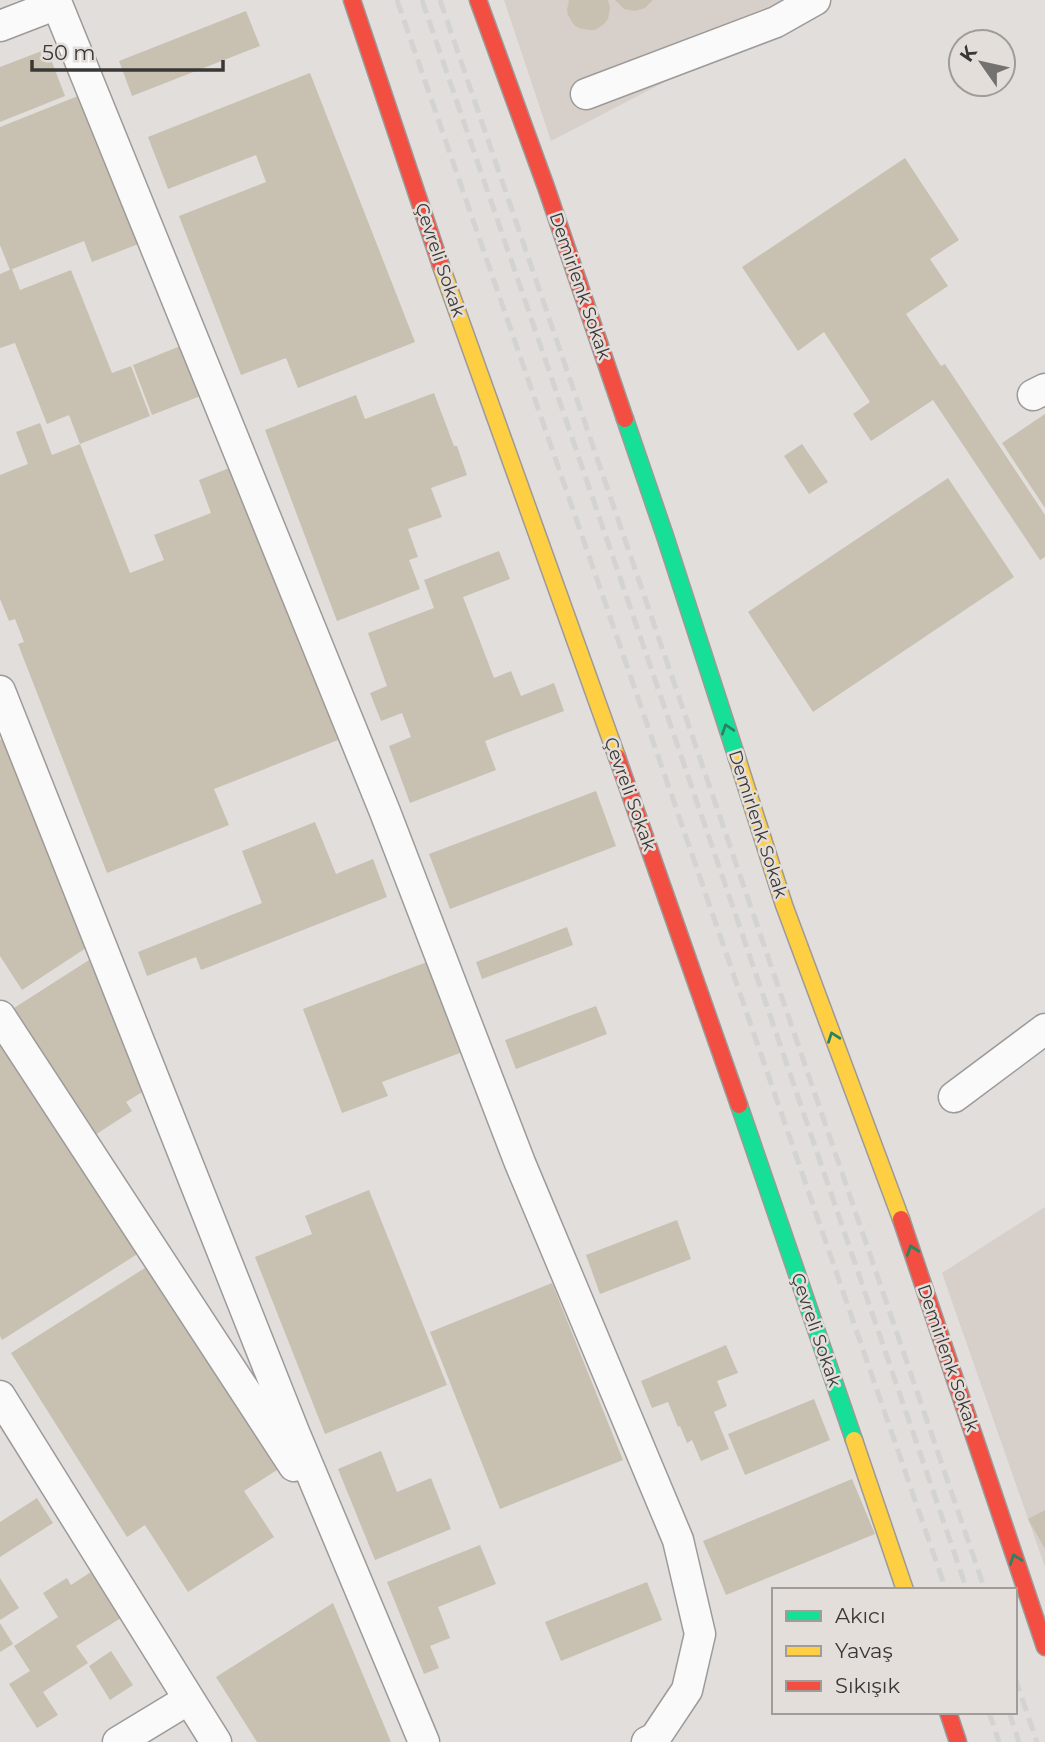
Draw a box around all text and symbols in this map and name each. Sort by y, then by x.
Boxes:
scale bar [32,28,222,72]
north arrow [947,28,1017,98]
text: 50 m [42,40,96,65]
text: K [955,41,982,66]
street label: Çevreli Sokak [410,200,470,320]
street label: Demirlenk Sokak [544,209,616,363]
one-way arrow [721,723,736,735]
street label: Çevreli Sokak [599,734,661,854]
street label: Demirlenk Sokak [724,747,792,901]
one-way arrow [827,1031,841,1043]
one-way arrow [906,1244,920,1257]
street label: Çevreli Sokak [786,1270,846,1390]
street label: Demirlenk Sokak [912,1281,984,1435]
one-way arrow [1009,1553,1024,1565]
legend [772,1588,1017,1714]
text: Akıcı [835,1603,886,1628]
text: Yavaş [835,1638,893,1663]
text: Sıkışık [835,1673,901,1698]

